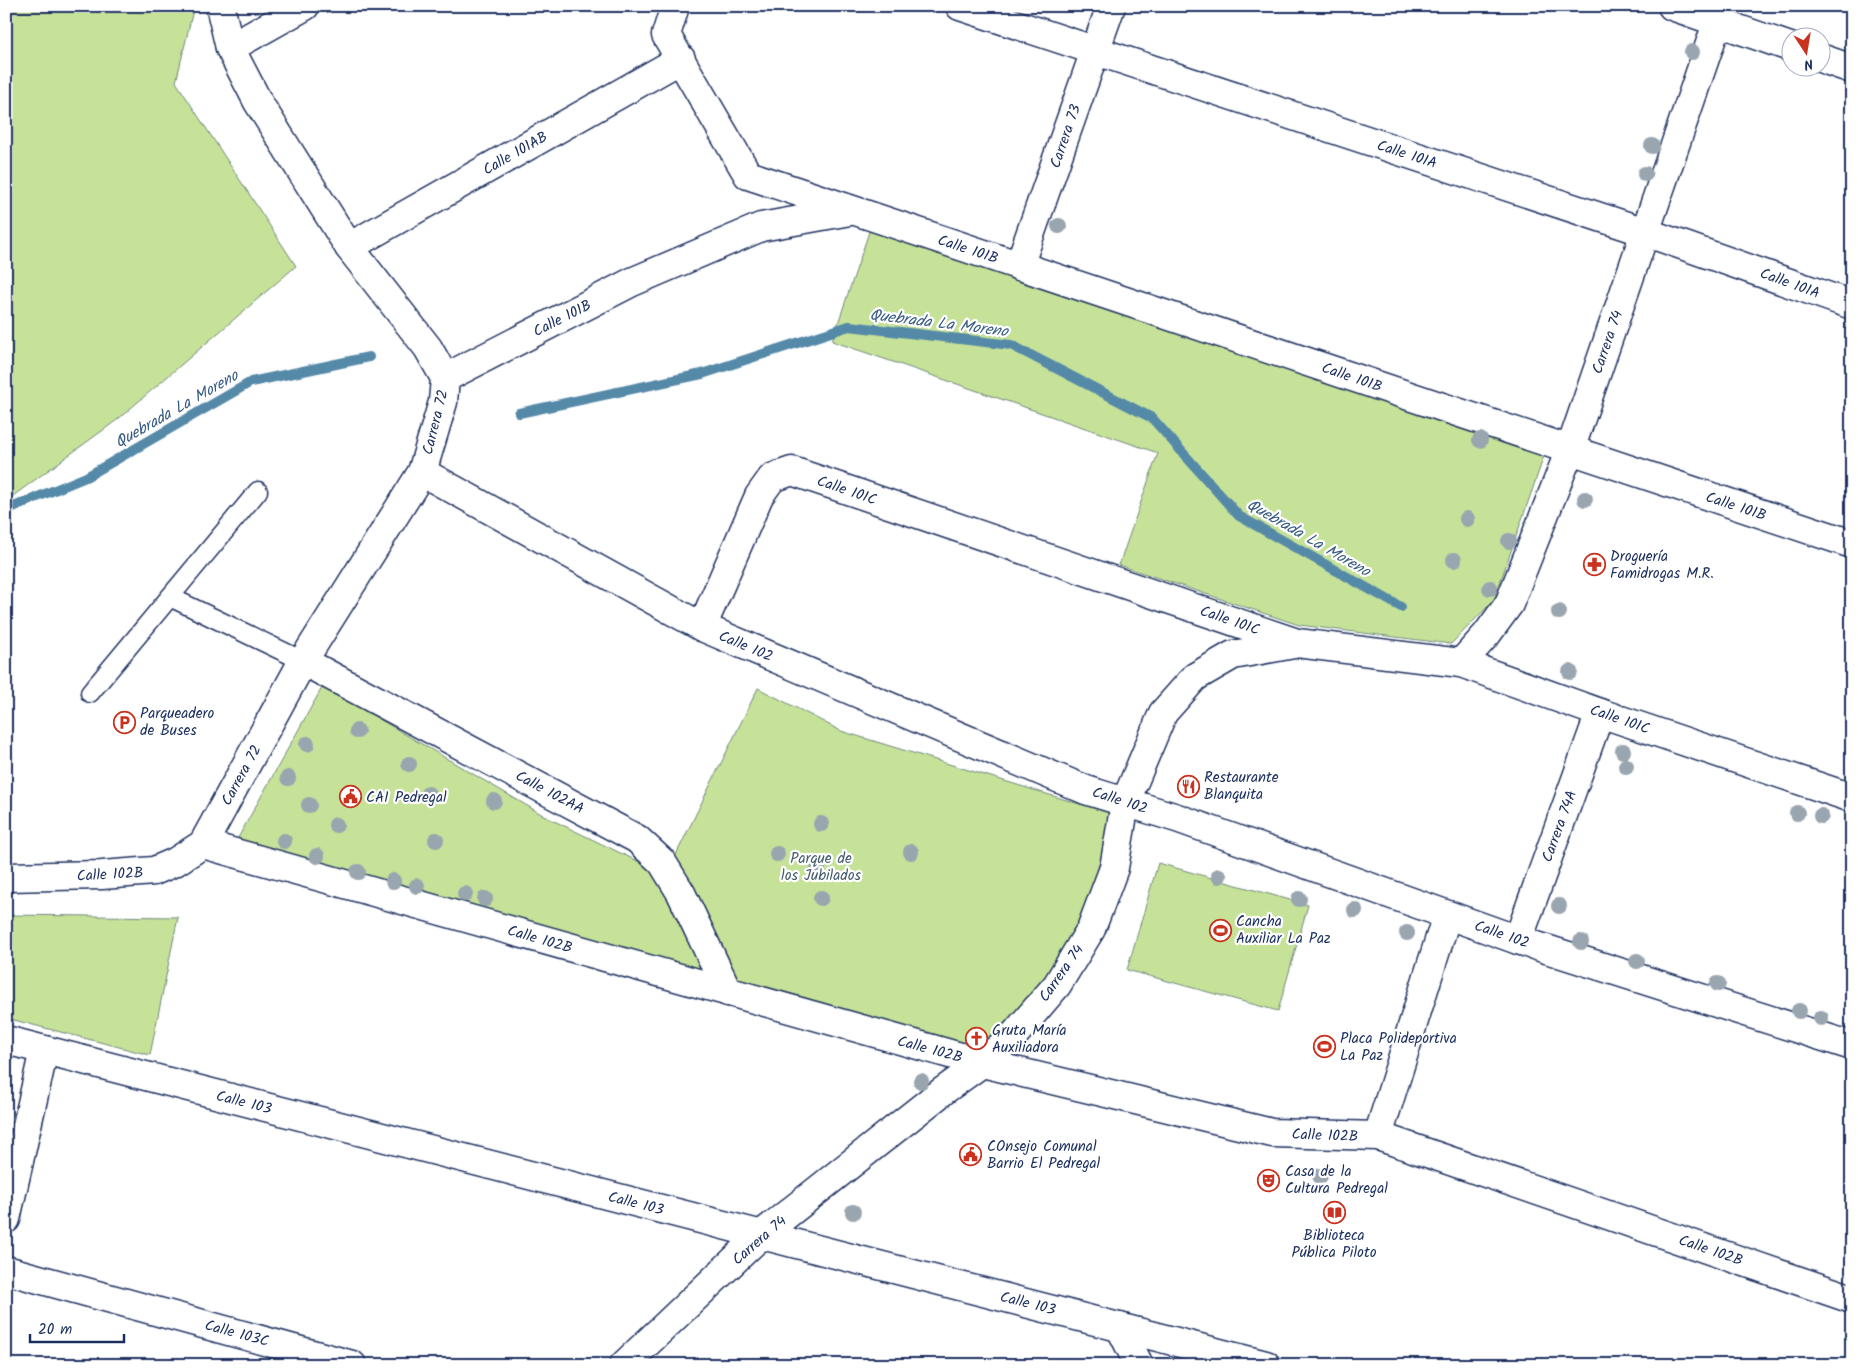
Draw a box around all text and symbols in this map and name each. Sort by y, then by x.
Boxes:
north arrow [1780,28,1830,78]
text: N [1802,52,1815,75]
street label: Carrera 73 [1044,101,1088,172]
street label: Calle 101AB [478,126,553,182]
street label: Calle 101A [1373,134,1440,176]
street label: Calle 101B [934,229,1001,271]
street label: Calle 101A [1756,262,1823,306]
street label: Calle 101B [529,294,596,344]
water label: Quebrada La Moreno [868,303,1011,345]
street label: Carrera 74 [1586,307,1630,377]
street label: Calle 101B [1318,356,1385,399]
water label: Quebrada La Moreno [110,363,245,455]
street label: Carrera 72 [416,387,456,457]
street label: Calle 101C [813,469,880,512]
street label: Calle 101B [1702,486,1769,528]
water label: Quebrada La Moreno [1242,493,1376,585]
place label: Droguería Famidrogas M.R. [1610,545,1714,586]
pharmacy icon: Droguería Famidrogas M.R. [1582,553,1606,577]
street label: Calle 101C [1196,599,1263,642]
street label: Calle 102 [715,625,777,669]
street label: Calle 101C [1586,698,1653,741]
place label: Parqueadero de Buses [140,702,214,743]
parking icon: Parqueadero de Buses [112,710,136,734]
street label: Carrera 72 [215,741,268,810]
street label: Calle 102AA [511,765,588,821]
place label: Restaurante Blanquita [1204,766,1279,807]
restaurant icon: Restaurante Blanquita [1176,774,1200,798]
street label: Calle 102 [1089,781,1151,821]
public building icon: CAI Pedregal [338,785,362,809]
place label: CAI Pedregal [366,786,447,810]
street label: Carrera 74A [1536,787,1584,866]
park label: Parque de los Jubilados [781,847,862,888]
street label: Calle 102B [76,861,144,889]
place label: Cancha Auxiliar La Paz [1236,910,1331,951]
street label: Calle 102 [1471,914,1533,956]
sports icon: Cancha Auxiliar La Paz [1208,918,1232,942]
street label: Calle 102B [504,919,575,961]
street label: Carrera 74 [1033,940,1091,1007]
place label: Gruta María Auxiliadora [992,1019,1067,1060]
church icon: Gruta María Auxiliadora [964,1027,988,1051]
place label: Placa Polideportiva La Paz [1340,1027,1457,1068]
street label: Calle 102B [894,1030,965,1070]
sports icon: Placa Polideportiva La Paz [1312,1035,1336,1059]
street label: Calle 103 [213,1084,275,1122]
street label: Calle 102B [1291,1123,1359,1149]
place label: COnsejo Comunal Barrio El Pedregal [987,1135,1101,1176]
public building icon: COnsejo Comunal Barrio El Pedregal [959,1143,983,1167]
place label: Casa de la Cultura Pedregal [1285,1160,1388,1201]
theatre icon: Casa de la Cultura Pedregal [1257,1168,1281,1192]
street label: Calle 103 [605,1185,667,1223]
library icon: Biblioteca Pública Piloto [1322,1200,1346,1224]
street label: Carrera 74 [727,1210,792,1271]
place label: Biblioteca Pública Piloto [1292,1224,1377,1265]
street label: Calle 102B [1675,1229,1746,1273]
street label: Calle 103 [997,1285,1059,1323]
scale bar [30,1311,124,1343]
street label: Calle 103C [202,1314,272,1354]
text: 20 m [38,1318,72,1342]

